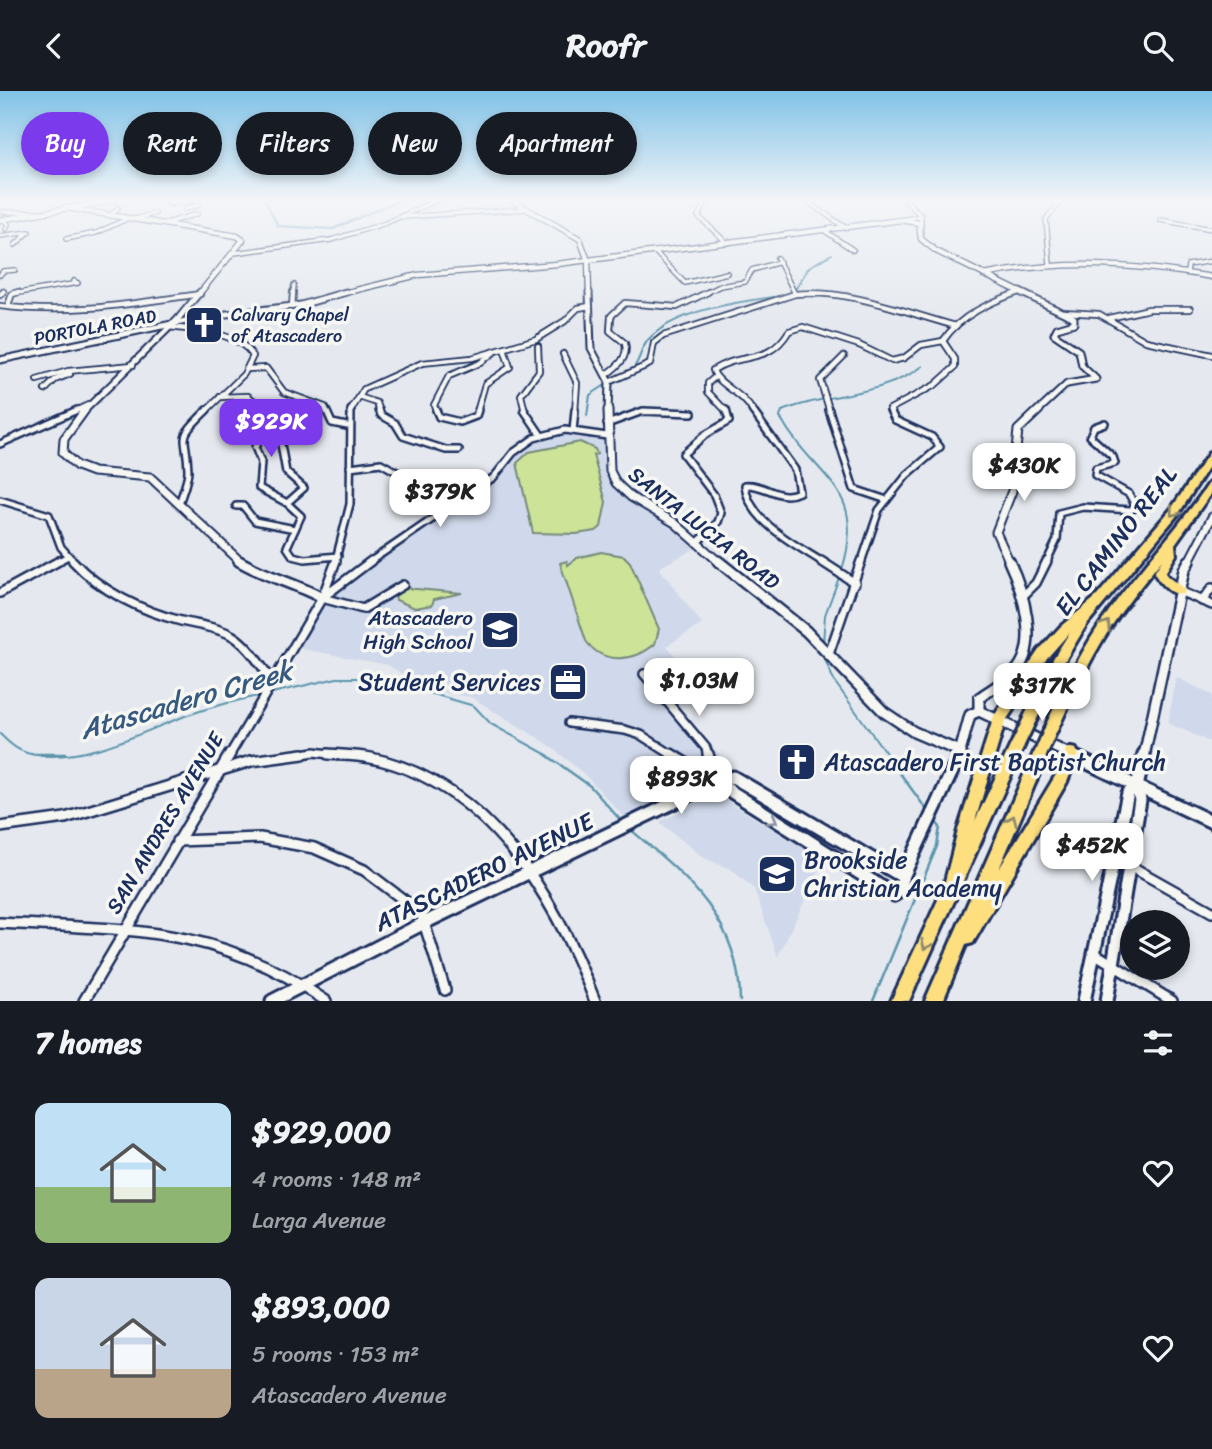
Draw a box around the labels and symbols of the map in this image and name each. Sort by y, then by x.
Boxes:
street label: PORTOLA ROAD [31,299,159,355]
place label: Calvary Chapel of Atascadero [231,299,350,352]
church icon: Calvary Chapel of Atascadero [183,304,225,346]
pin: $929K [222,399,320,459]
pin: $430K [975,443,1073,503]
street label: SANTA LUCIA ROAD [620,456,789,600]
street label: EL CAMINO REAL [1044,457,1188,625]
pin: $379K [391,469,489,529]
one-way arrow [1170,504,1182,516]
place label: Atascadero High School [363,599,474,661]
school or university icon: Atascadero High School [479,609,521,651]
one-way arrow [1098,620,1110,633]
water label: Atascadero Creek [73,645,301,754]
pin: $1.03M [642,659,756,718]
place label: Student Services [358,661,541,703]
office icon: Student Services [547,661,589,703]
pin: $317K [993,663,1091,723]
street label: SAN ANDRES AVENUE [95,723,235,921]
church icon: Atascadero First Baptist Church [776,741,818,783]
place label: Atascadero First Baptist Church [823,741,1166,783]
pin: $893K [632,757,730,816]
street label: ATASCADERO AVENUE [366,800,602,944]
one-way arrow [765,812,778,825]
one-way arrow [1004,815,1018,827]
pin: $452K [1043,823,1141,883]
place label: Brookside Christian Academy [804,839,1002,909]
school or university icon: Brookside Christian Academy [756,853,798,895]
one-way arrow [920,938,934,951]

